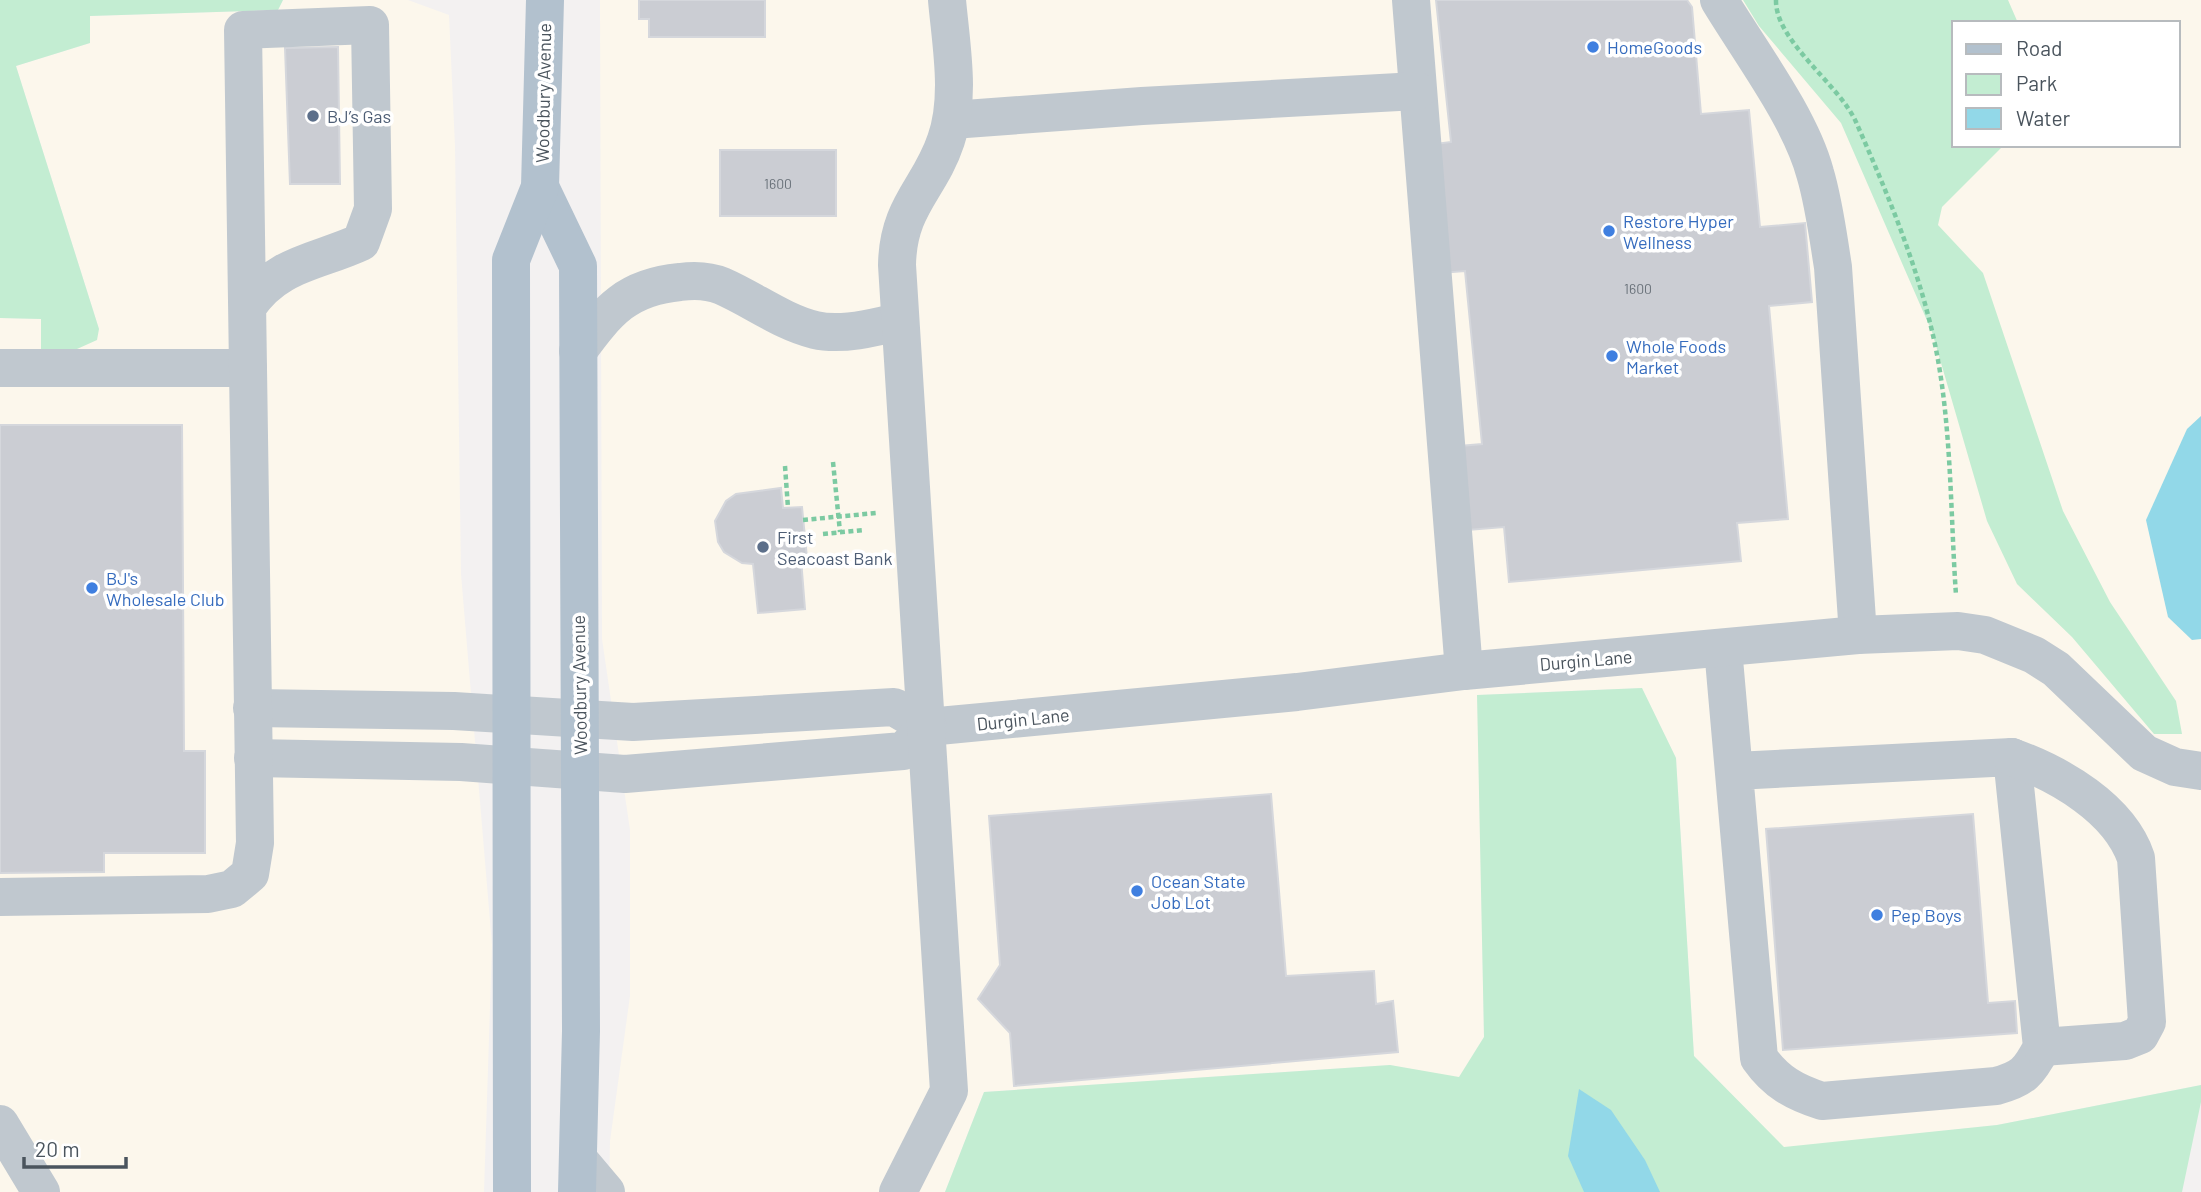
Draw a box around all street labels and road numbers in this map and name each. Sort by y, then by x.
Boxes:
street label: Woodbury Avenue [531,23,555,163]
street label: Woodbury Avenue [567,615,591,755]
street label: Durgin Lane [1539,645,1633,675]
street label: Durgin Lane [976,703,1070,735]

